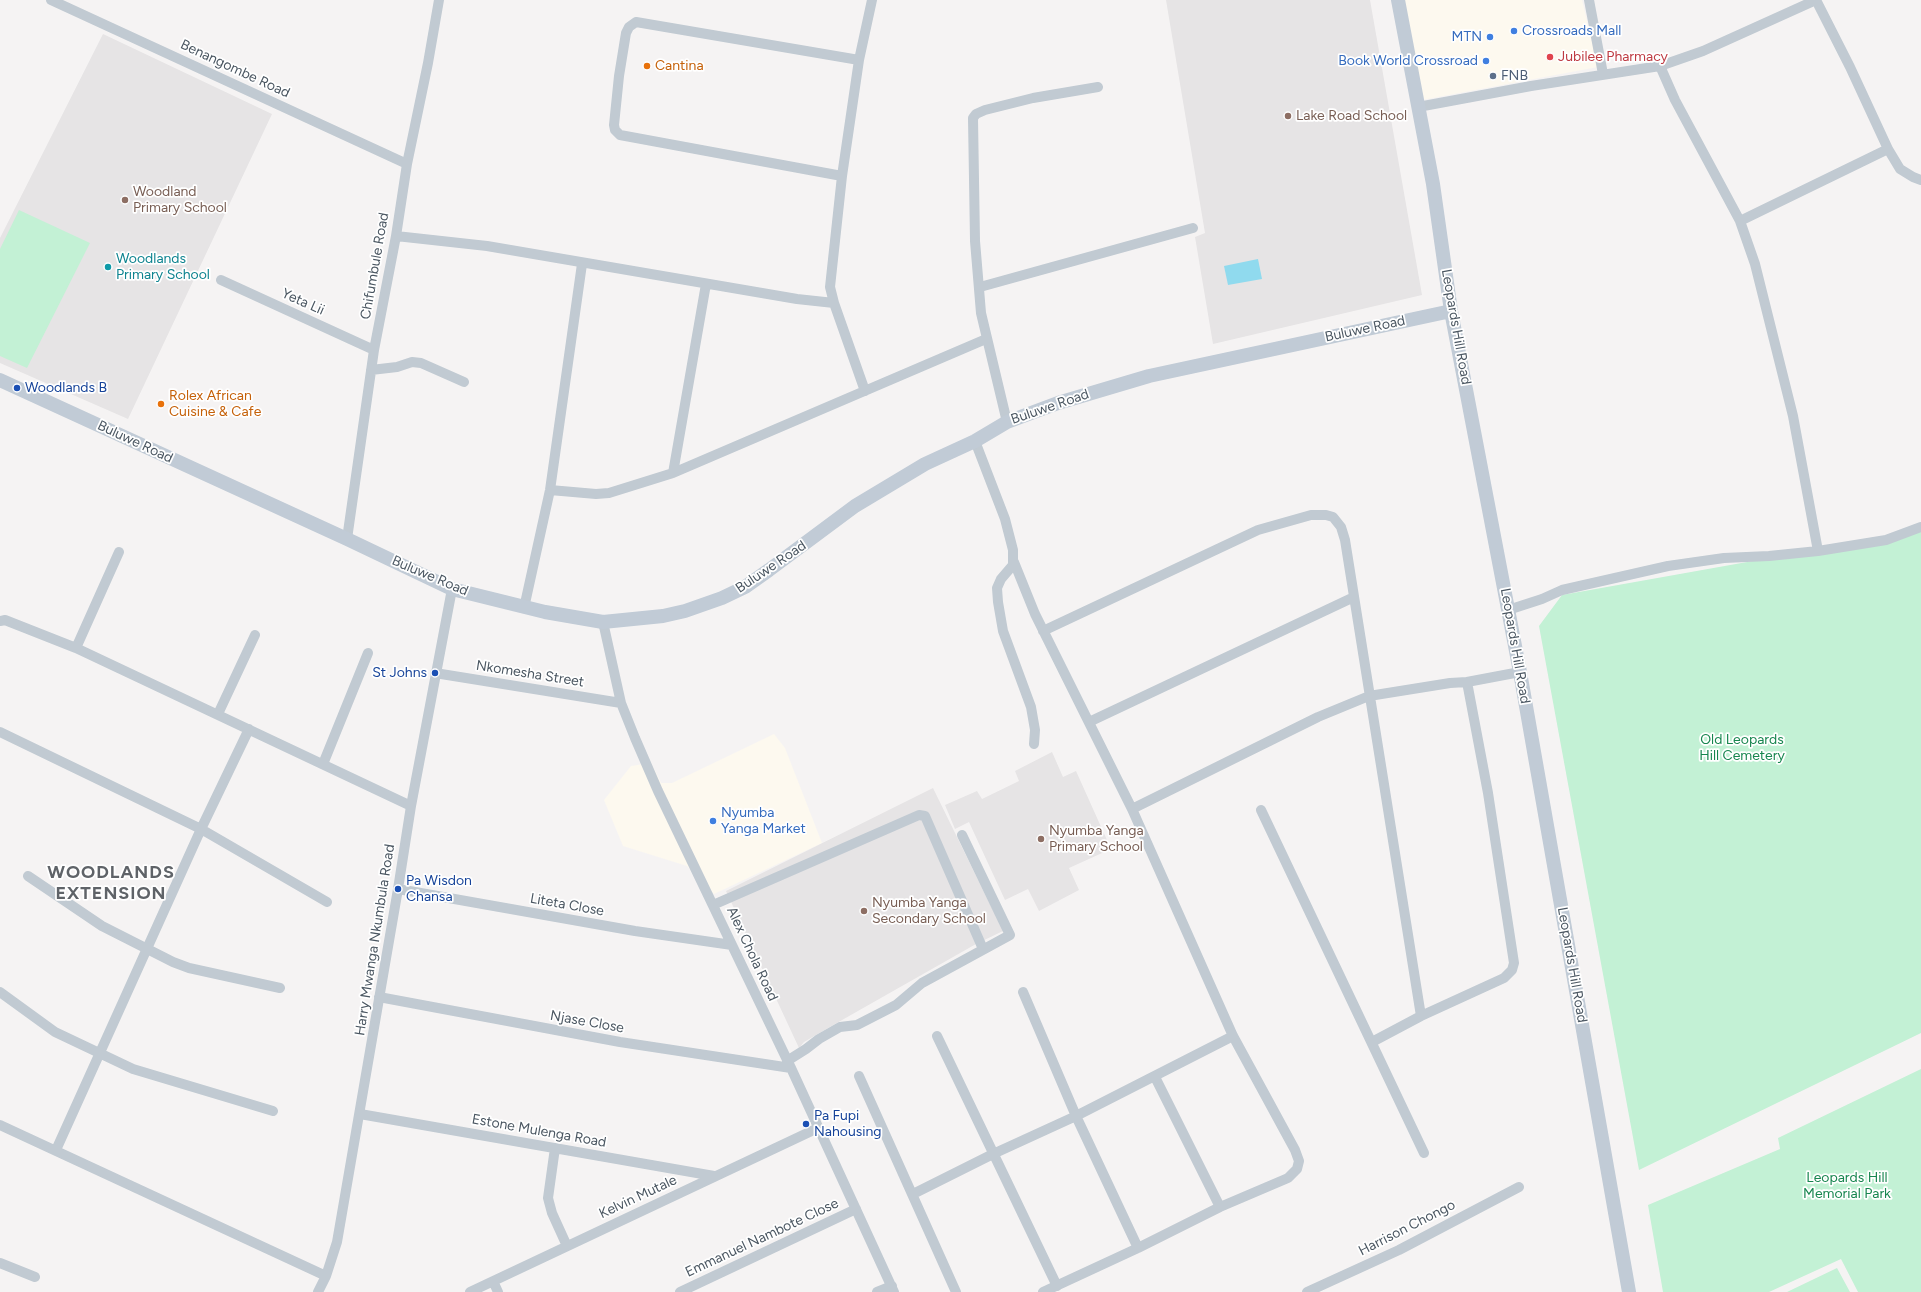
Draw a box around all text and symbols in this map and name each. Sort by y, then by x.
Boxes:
place label: Crossroads Mall [1522,23,1621,39]
marker: Crossroads Mall [1509,26,1519,36]
place label: MTN [1452,29,1482,45]
marker: MTN [1485,32,1495,42]
street label: Benangombe Road [178,36,292,102]
place label: Jubilee Pharmacy [1558,49,1668,65]
marker: Jubilee Pharmacy [1545,52,1555,62]
place label: Book World Crossroad [1338,53,1478,69]
marker: Book World Crossroad [1481,56,1491,66]
place label: Cantina [655,58,704,74]
marker: Cantina [642,61,652,71]
place label: FNB [1501,68,1528,84]
marker: FNB [1488,71,1498,81]
place label: Lake Road School [1296,108,1407,124]
marker: Lake Road School [1283,111,1293,121]
place label: Woodland Primary School [133,184,227,216]
marker: Woodland Primary School [120,195,130,205]
street label: Chifumbule Road [357,211,393,321]
place label: Woodlands Primary School [116,251,210,284]
marker: Woodlands Primary School [103,262,113,272]
street label: Leopards Hill Road [1438,268,1474,386]
street label: Yeta Lii [279,285,327,319]
street label: Buluwe Road [1323,312,1407,346]
place label: Woodlands B [25,380,107,396]
marker: Woodlands B [12,383,22,393]
street label: Buluwe Road [1009,386,1091,428]
place label: Rolex African Cuisine & Cafe [169,388,261,420]
marker: Rolex African Cuisine & Cafe [156,399,166,409]
street label: Buluwe Road [95,417,175,467]
street label: Buluwe Road [733,537,809,597]
street label: Buluwe Road [389,552,471,600]
street label: Leopards Hill Road [1497,587,1533,705]
street label: Nkomesha Street [475,657,585,691]
place label: St Johns [372,665,427,681]
marker: St Johns [430,668,440,678]
park label: Old Leopards Hill Cemetery [1699,732,1785,764]
place label: Nyumba Yanga Market [721,805,806,838]
marker: Nyumba Yanga Market [708,816,718,826]
place label: Nyumba Yanga Primary School [1049,823,1144,856]
marker: Nyumba Yanga Primary School [1036,834,1046,844]
street label: Harry Mwanga Nkumbula Road [352,843,398,1037]
district label: WOODLANDS EXTENSION [47,862,175,904]
place label: Pa Wisdon Chansa [406,873,472,906]
marker: Pa Wisdon Chansa [393,884,403,894]
street label: Liteta Close [529,890,605,920]
place label: Nyumba Yanga Secondary School [872,895,986,928]
street label: Alex Chola Road [723,904,781,1004]
marker: Nyumba Yanga Secondary School [859,906,869,916]
street label: Leopards Hill Road [1554,906,1590,1024]
street label: Njase Close [549,1007,625,1037]
place label: Pa Fupi Nahousing [814,1108,882,1140]
street label: Estone Mulenga Road [470,1111,608,1151]
marker: Pa Fupi Nahousing [801,1119,811,1129]
park label: Leopards Hill Memorial Park [1803,1170,1891,1202]
street label: Kelvin Mutale [597,1172,679,1222]
street label: Emmanuel Nambote Close [683,1195,841,1281]
street label: Harrison Chongo [1356,1196,1458,1260]

